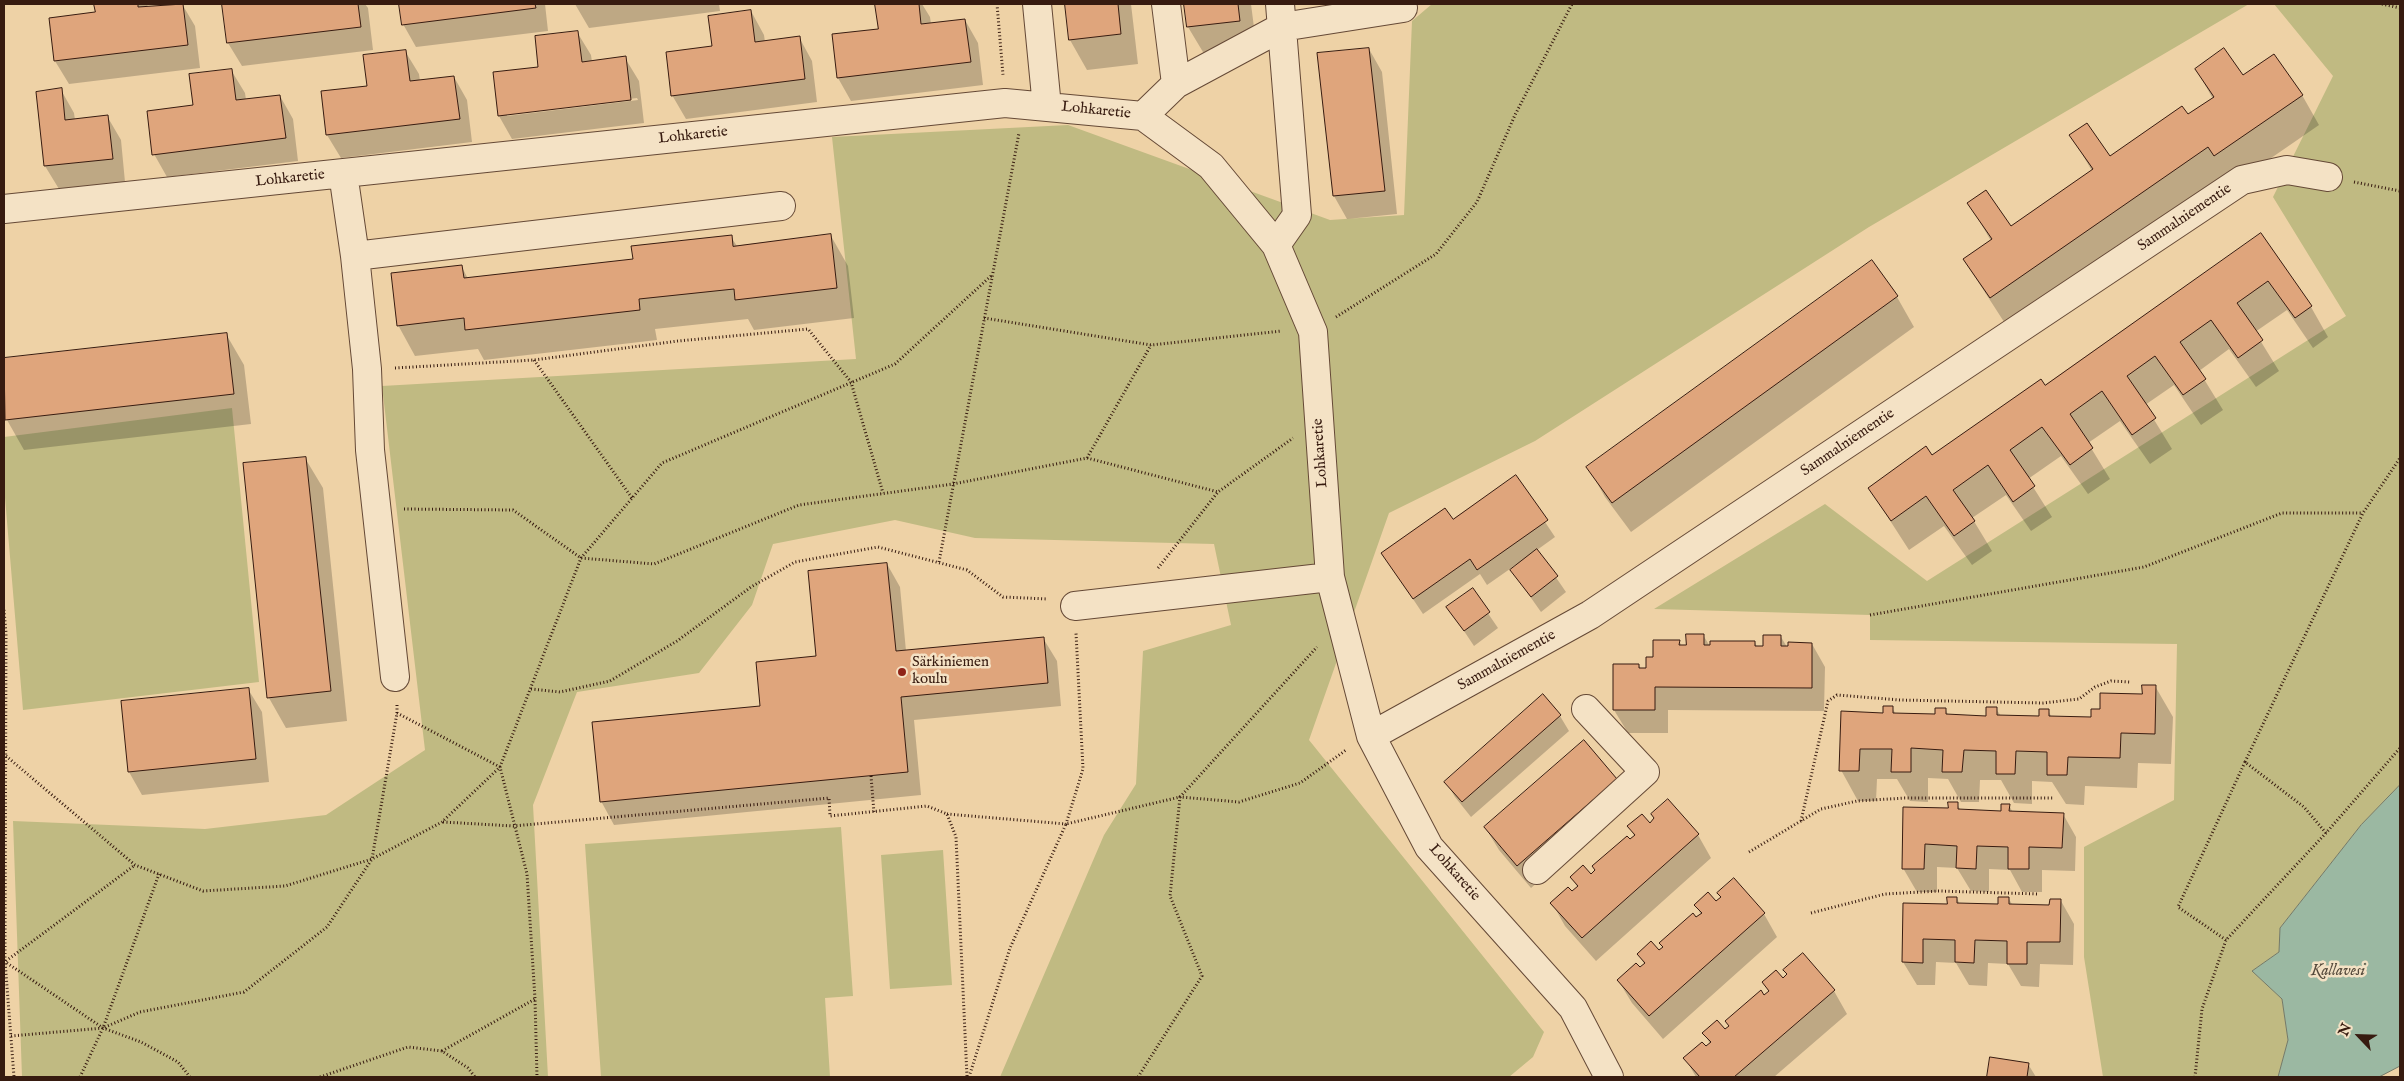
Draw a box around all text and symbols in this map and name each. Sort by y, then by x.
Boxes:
street label: Lohkaretie [1060,98,1132,124]
street label: Lohkaretie [657,123,729,149]
street label: Lohkaretie [254,166,326,192]
street label: Sammalniementie [2135,180,2235,256]
street label: Sammalniementie [1798,405,1898,481]
street label: Lohkaretie [1310,418,1332,488]
street label: Sammalniementie [1455,627,1559,695]
place label: Särkiniemen koulu [912,654,989,689]
marker: Särkiniemen koulu [896,666,908,678]
street label: Lohkaretie [1424,841,1484,905]
water label: Kallavesi [2311,962,2365,982]
north arrow [2334,1011,2384,1061]
text: N [2335,1021,2356,1039]

